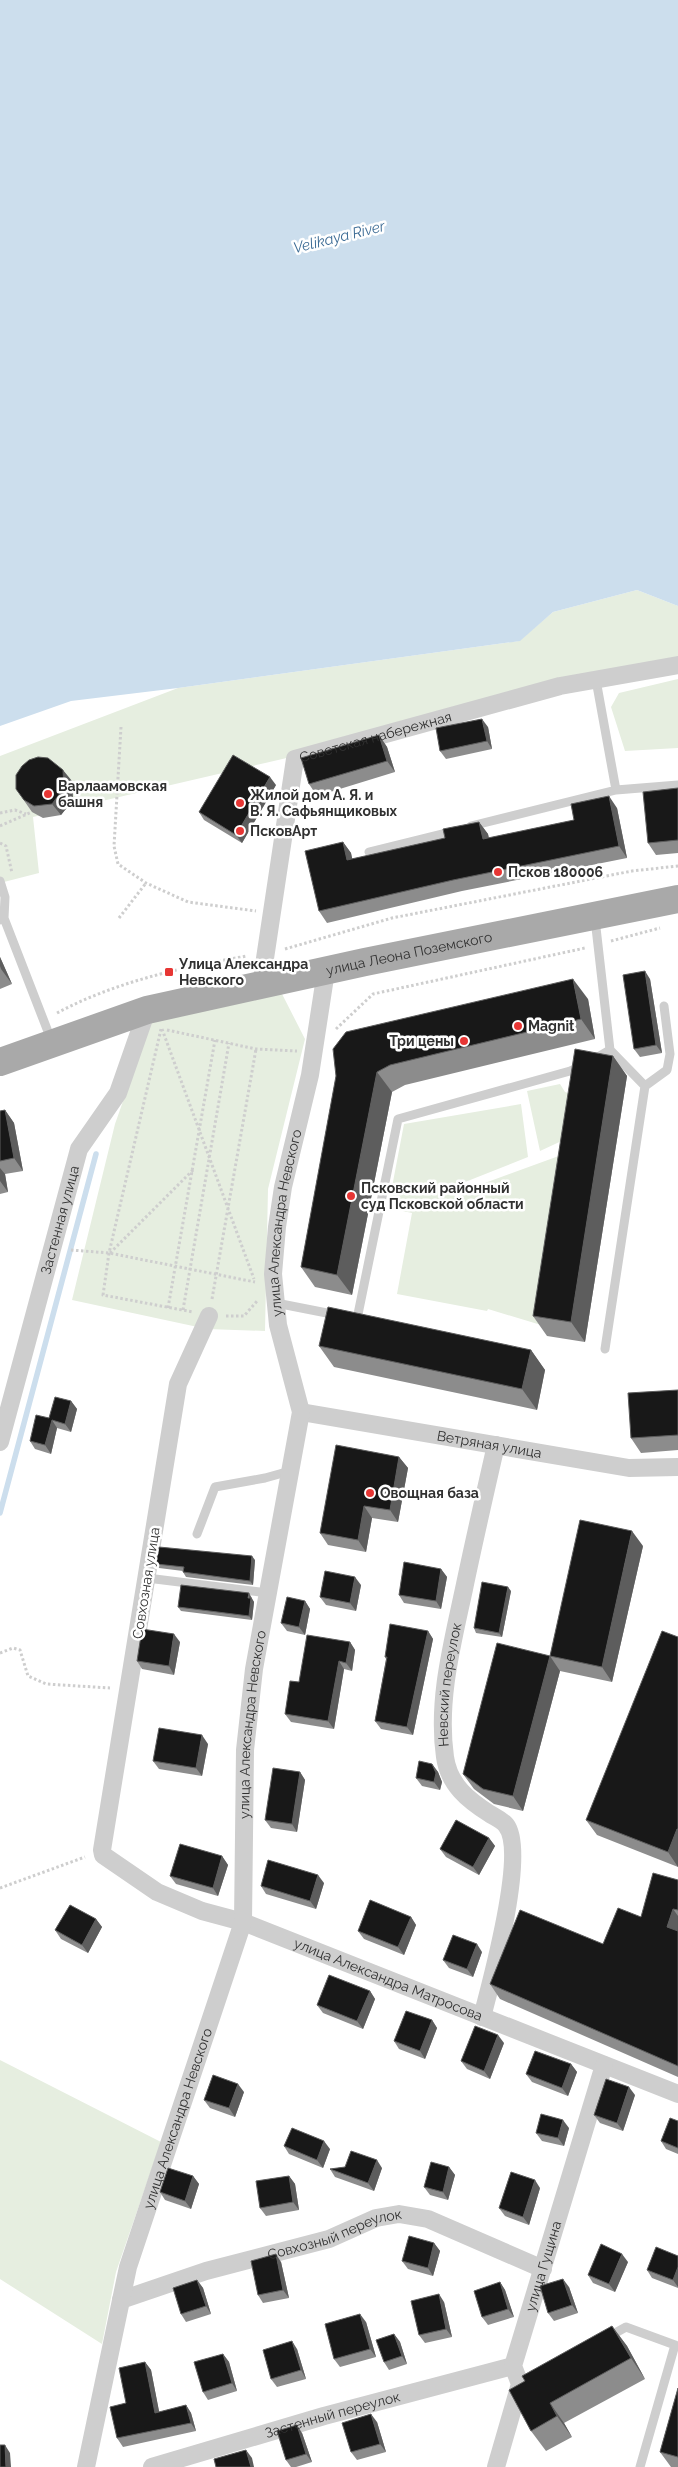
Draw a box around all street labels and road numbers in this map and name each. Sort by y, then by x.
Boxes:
street label: Советская набережная [297,708,453,765]
street label: улица Леона Поземского [324,929,493,978]
street label: улица Александра Невского [265,1128,305,1317]
street label: Застенная улица [38,1164,82,1276]
street label: Ветряная улица [436,1427,543,1461]
street label: Совхозная улица [129,1526,163,1640]
street label: Невский переулок [435,1621,464,1747]
street label: улица Александра Невского [236,1629,269,1819]
street label: улица Александра Матросова [292,1935,485,2024]
street label: улица Александра Невского [140,2026,215,2211]
street label: Совхозный переулок [266,2206,403,2263]
street label: улица Гущина [522,2219,564,2313]
street label: Застенный переулок [263,2388,402,2441]

